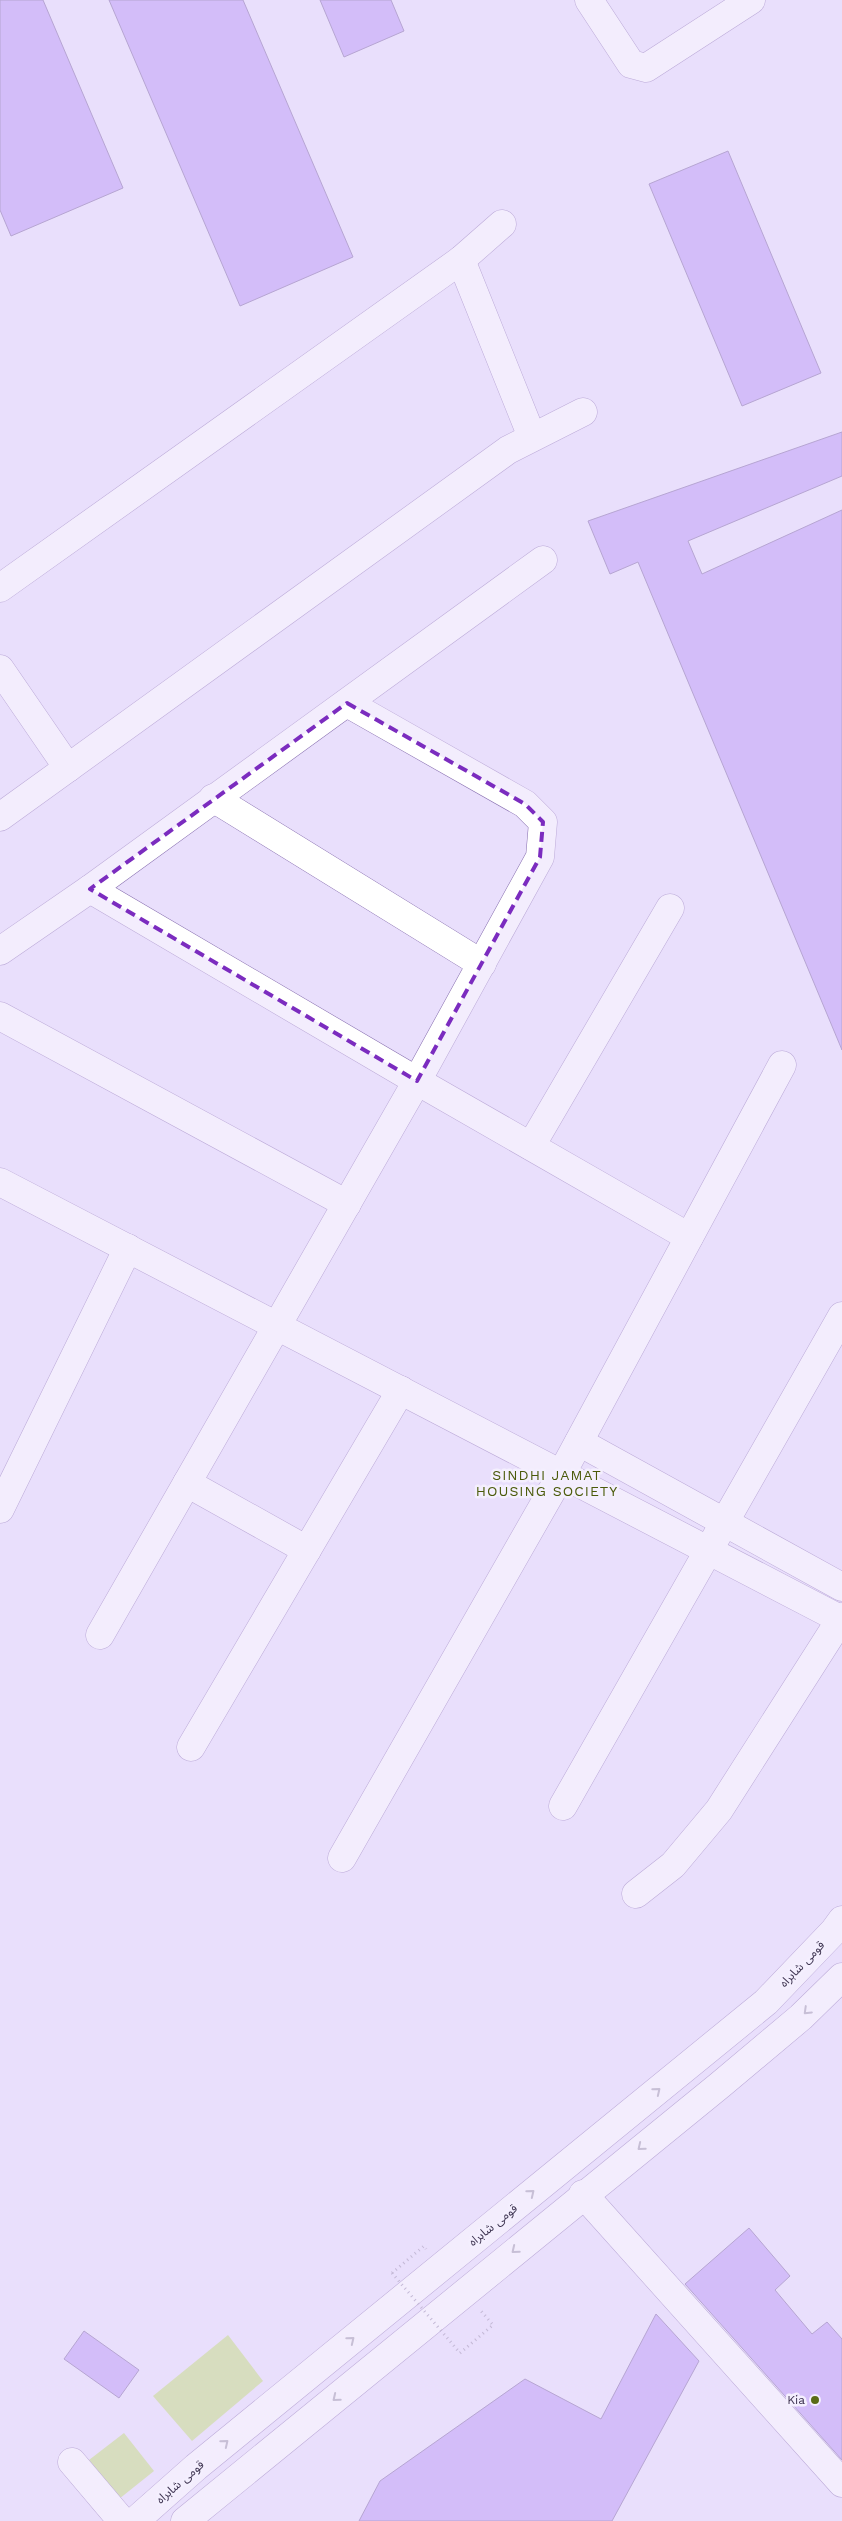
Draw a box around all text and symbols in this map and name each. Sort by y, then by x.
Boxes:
district label: SINDHI JAMAT HOUSING SOCIETY [476,1467,618,1499]
street label: قومی شاہراہ [777,1938,827,1990]
one-way arrow [804,2005,813,2014]
one-way arrow [651,2087,660,2096]
one-way arrow [638,2142,647,2151]
one-way arrow [525,2191,534,2199]
street label: قومی شاہراہ [466,2201,520,2249]
one-way arrow [512,2244,521,2252]
one-way arrow [345,2337,354,2346]
one-way arrow [332,2392,341,2401]
place label: Kia [787,2393,805,2407]
marker: Kia [809,2394,821,2406]
one-way arrow [219,2441,228,2449]
street label: قومی شاہراہ [153,2458,207,2506]

